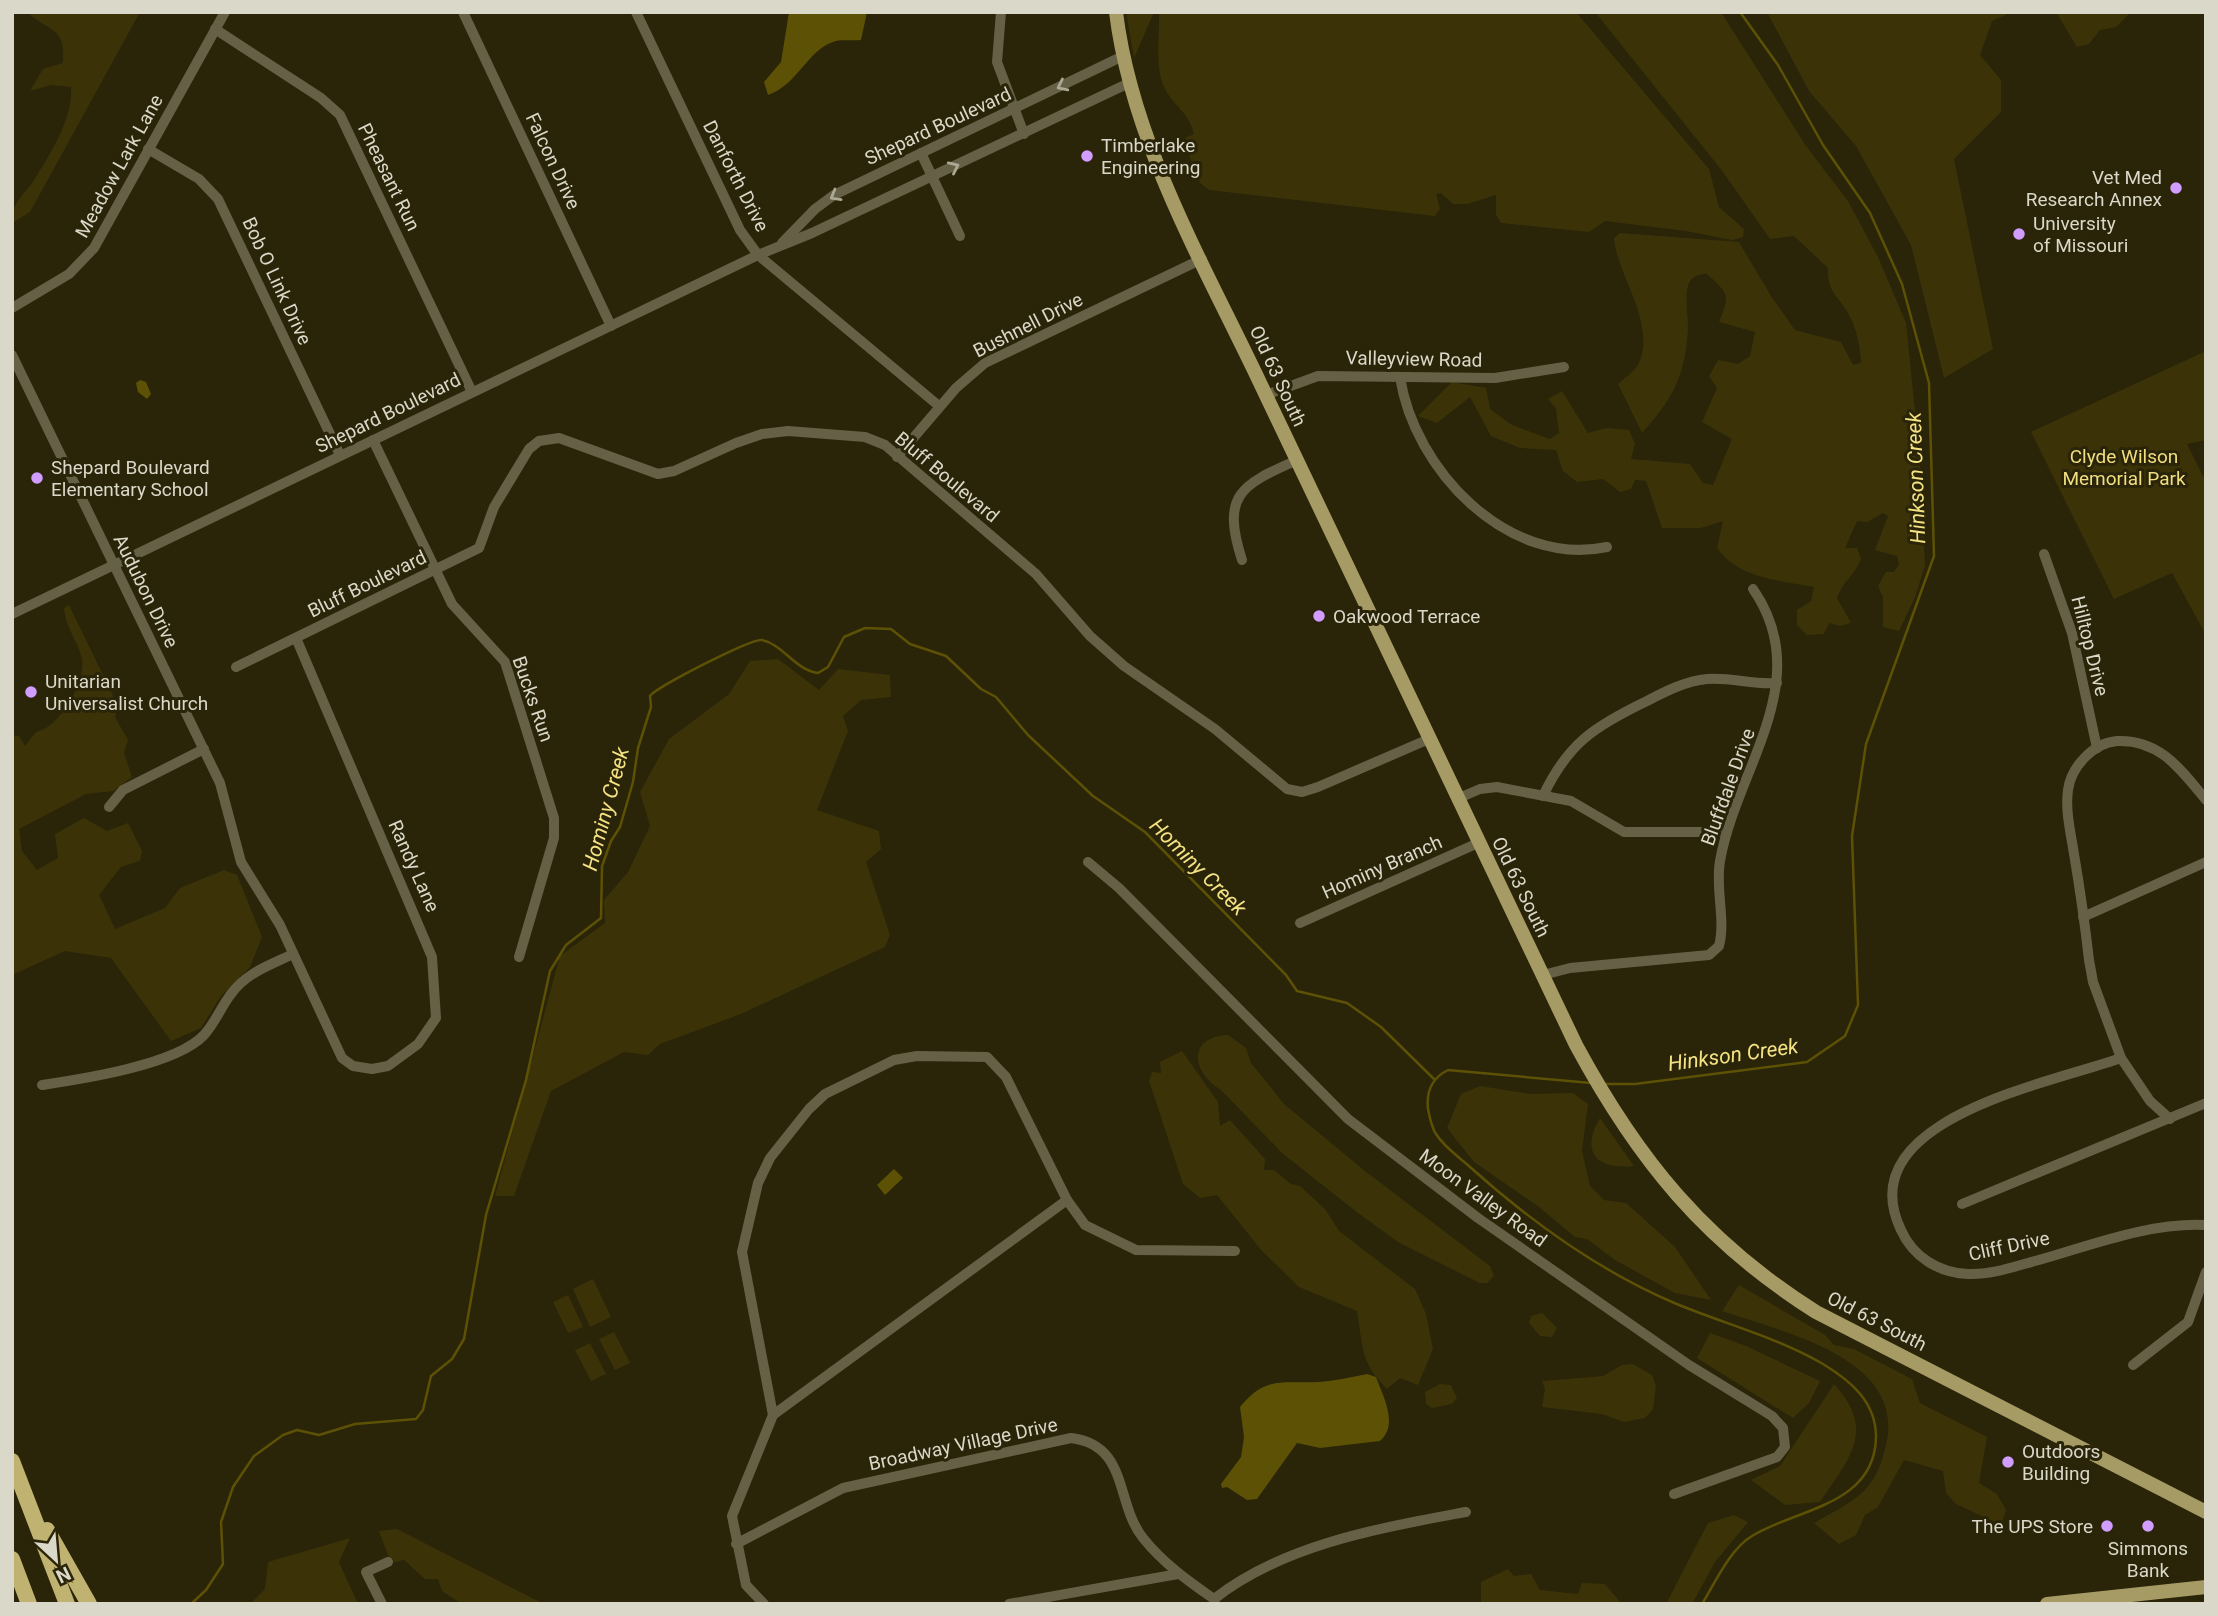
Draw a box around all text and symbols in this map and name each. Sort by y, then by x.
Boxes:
one-way arrow [1057,78,1069,92]
street label: Shepard Boulevard [861,82,1015,170]
street label: Meadow Lark Lane [70,90,168,242]
street label: Falcon Drive [521,109,585,213]
street label: Danforth Drive [698,117,774,235]
street label: Pheasant Run [353,119,425,235]
place label: Timberlake Engineering [1101,134,1200,179]
marker: Timberlake Engineering [1079,148,1095,164]
one-way arrow [947,161,959,175]
place label: Vet Med Research Annex [2026,166,2163,211]
marker: Vet Med Research Annex [2168,180,2184,196]
one-way arrow [830,188,842,201]
place label: University of Missouri [2033,212,2128,257]
street label: Bob O Link Drive [237,214,317,348]
marker: University of Missouri [2011,226,2027,242]
street label: Bushnell Drive [969,288,1087,362]
street label: Old 63 South [1245,322,1311,430]
street label: Valleyview Road [1345,346,1483,372]
street label: Shepard Boulevard [312,368,464,458]
water label: Hinkson Creek [1902,411,1930,544]
street label: Bluff Boulevard [890,427,1004,527]
park label: Clyde Wilson Memorial Park [2062,445,2186,490]
place label: Shepard Boulevard Elementary School [51,456,210,501]
marker: Shepard Boulevard Elementary School [29,470,45,486]
street label: Audubon Drive [109,531,183,651]
street label: Bluff Boulevard [304,545,430,623]
street label: Hilltop Drive [2066,594,2114,698]
place label: Oakwood Terrace [1333,605,1480,628]
marker: Oakwood Terrace [1311,608,1327,624]
street label: Bucks Run [508,653,558,745]
place label: Unitarian Universalist Church [45,670,208,715]
marker: Unitarian Universalist Church [23,684,39,700]
street label: Bluffdale Drive [1696,725,1760,849]
water label: Hominy Creek [578,744,634,873]
water label: Hominy Creek [1145,814,1252,921]
street label: Randy Lane [384,817,444,915]
street label: Hominy Branch [1318,830,1446,904]
street label: Old 63 South [1487,833,1555,941]
water label: Hinkson Creek [1666,1034,1800,1076]
street label: Moon Valley Road [1415,1144,1551,1252]
street label: Cliff Drive [1966,1226,2052,1266]
street label: Old 63 South [1823,1286,1931,1356]
street label: Broadway Village Drive [866,1413,1060,1475]
place label: Outdoors Building [2022,1440,2100,1485]
marker: Outdoors Building [2000,1454,2016,1470]
place label: The UPS Store [1972,1515,2093,1538]
marker: The UPS Store [2099,1518,2115,1534]
marker: Simmons Bank [2140,1518,2156,1534]
north arrow [21,1525,91,1595]
place label: Simmons Bank [2108,1537,2188,1582]
text: N [52,1562,74,1588]

